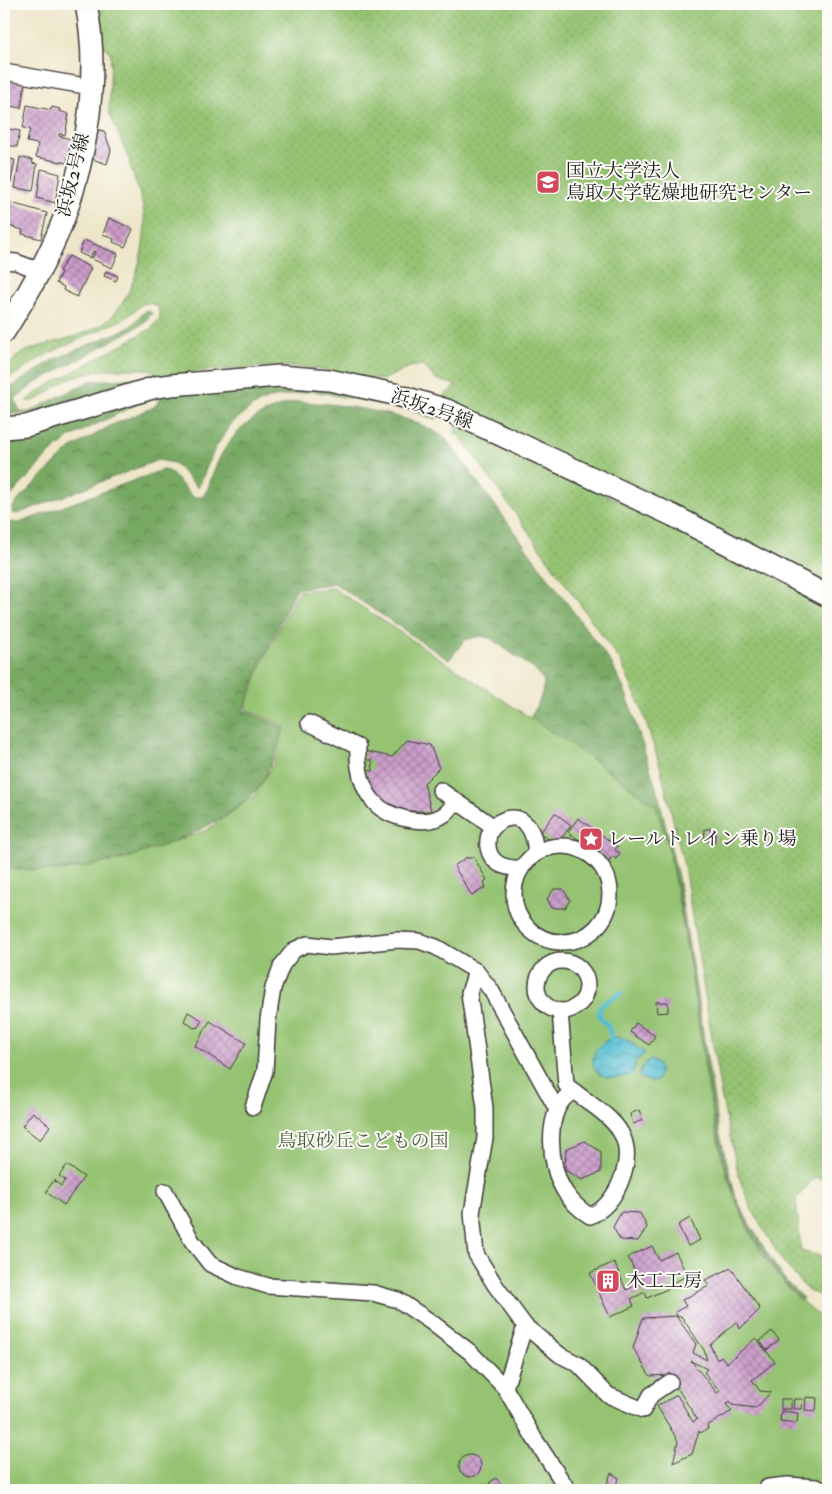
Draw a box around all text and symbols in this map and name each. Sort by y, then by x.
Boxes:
street label: 浜坂2号線 [51,131,95,219]
place label: 国立大学法人 鳥取大学乾燥地研究センター [566,159,812,205]
school or university icon: 国立大学法人 鳥取大学乾燥地研究センター [535,169,561,195]
street label: 浜坂2号線 [388,384,476,434]
place icon: レールトレイン乗り場 [578,826,604,852]
place label: レールトレイン乗り場 [608,827,797,851]
park label: 鳥取砂丘こどもの国 [277,1129,449,1153]
building icon: 木工工房 [595,1268,621,1294]
place label: 木工工房 [626,1269,702,1293]

